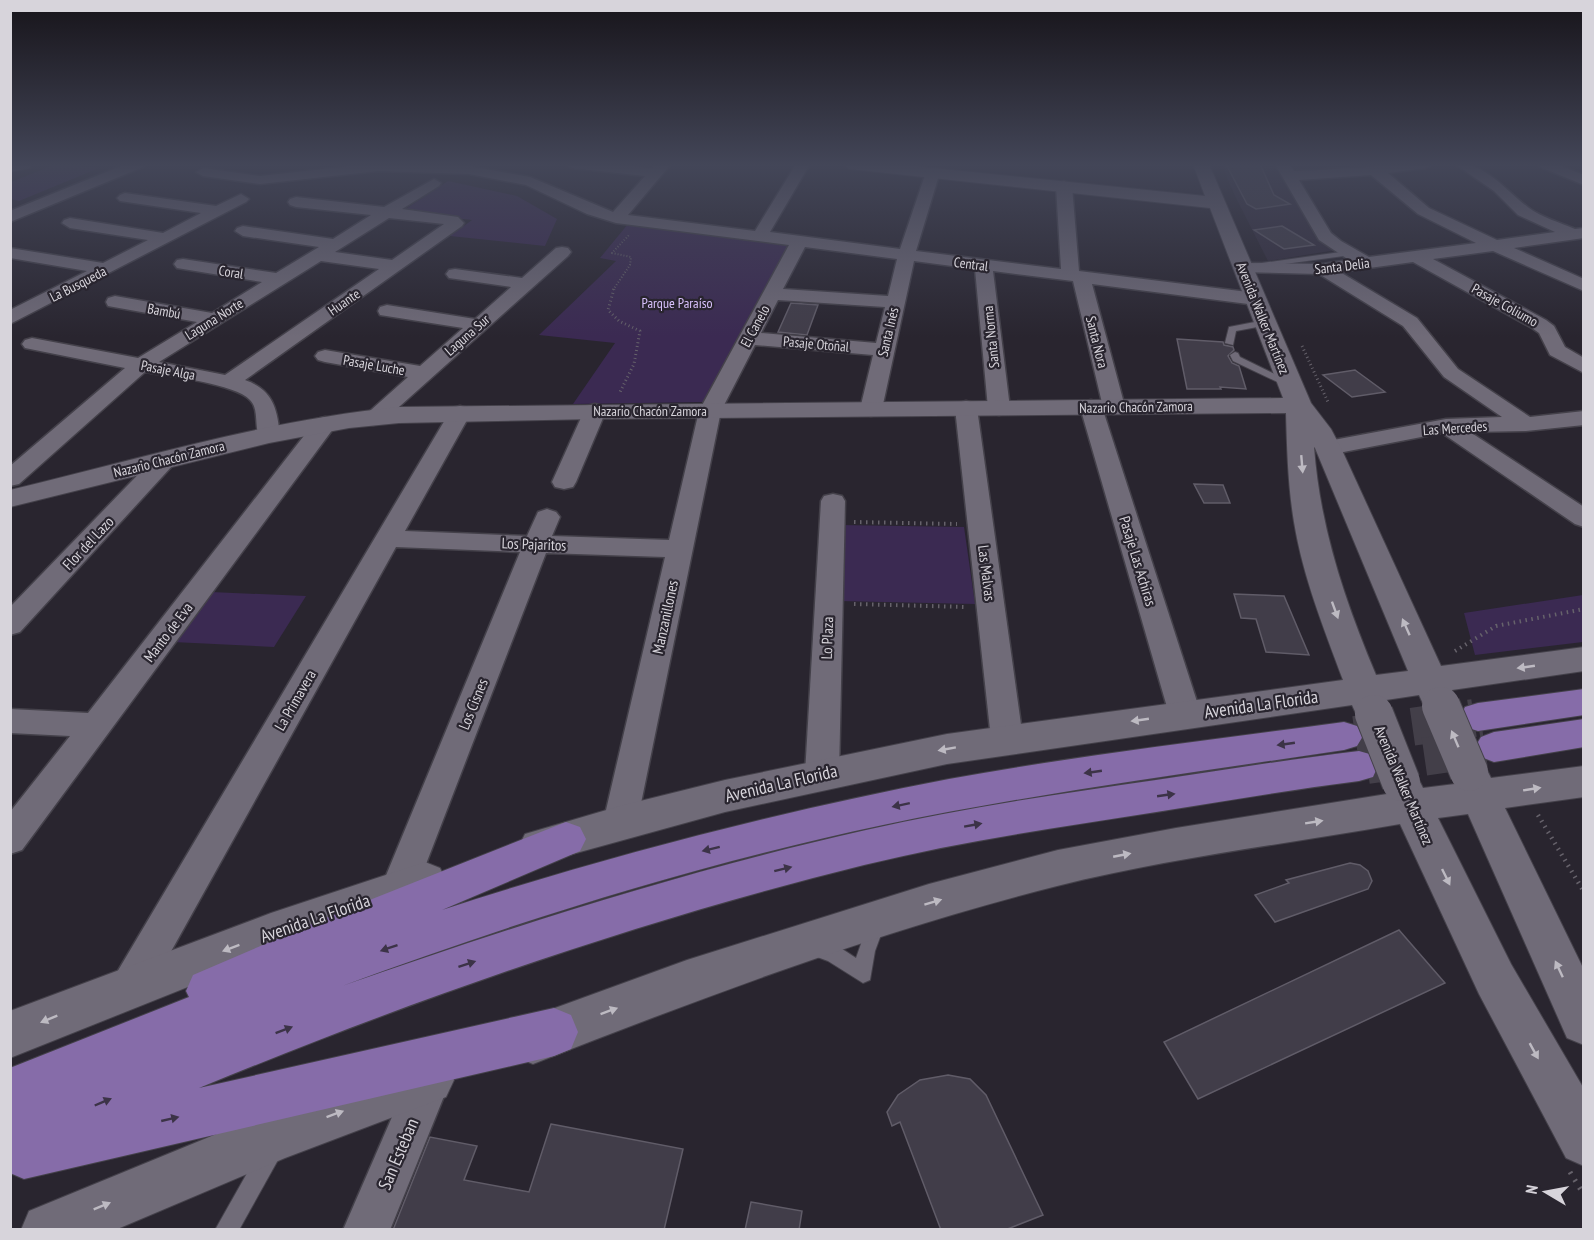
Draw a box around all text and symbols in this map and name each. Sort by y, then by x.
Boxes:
street label: Central [953,253,990,275]
street label: Santa Delia [1314,254,1370,278]
street label: Avenida Walker Martínez [1232,259,1294,377]
street label: Coral [217,261,245,283]
street label: La Busqueda [47,262,109,306]
street label: Pasaje Coliumo [1469,279,1541,331]
street label: Huante [325,285,364,319]
street label: Laguna Norte [182,294,247,344]
park label: Parque Paraíso [641,294,713,312]
street label: Bambú [146,299,182,323]
street label: El Canelo [736,302,774,350]
street label: Santa Inés [874,305,902,358]
street label: Santa Norma [979,305,1003,369]
street label: Laguna Sur [441,310,493,359]
street label: Santa Nora [1082,314,1112,370]
street label: Pasaje Otoñal [782,332,850,356]
street label: Pasaje Luche [342,351,406,379]
street label: Pasaje Alga [139,356,197,384]
street label: Nazario Chacón Zamora [1079,397,1193,417]
street label: Nazario Chacón Zamora [593,402,707,420]
street label: Las Mercedes [1422,417,1488,439]
street label: Nazario Chacón Zamora [112,437,226,481]
one-way arrow [1297,454,1306,473]
street label: Flor del Lazo [58,512,118,574]
street label: Pasaje Las Achiras [1115,514,1161,608]
street label: Los Pajaritos [501,533,567,555]
street label: Las Malvas [974,544,1000,602]
street label: Manzanillones [648,578,682,656]
street label: Manto de Eva [139,598,197,666]
one-way arrow [1331,601,1341,619]
street label: Lo Plaza [817,616,837,660]
one-way arrow [1402,618,1411,635]
one-way arrow [1516,662,1535,671]
street label: La Primavera [270,666,320,734]
street label: Los Cisnes [454,676,492,732]
street label: Avenida La Florida [1203,685,1319,723]
one-way arrow [1130,716,1149,725]
street label: Avenida Walker Martínez [1370,723,1438,847]
one-way arrow [1450,730,1460,748]
one-way arrow [1277,740,1296,749]
one-way arrow [937,745,956,754]
street label: Avenida La Florida [723,759,839,807]
one-way arrow [1084,767,1103,776]
one-way arrow [1522,784,1541,793]
one-way arrow [1157,790,1176,799]
one-way arrow [891,801,910,810]
one-way arrow [1305,818,1324,827]
one-way arrow [964,820,983,829]
one-way arrow [702,844,720,854]
one-way arrow [1113,850,1132,859]
one-way arrow [775,864,793,873]
one-way arrow [1441,869,1450,886]
street label: Avenida La Florida [257,888,373,948]
one-way arrow [924,897,942,906]
one-way arrow [222,944,240,953]
one-way arrow [379,944,397,953]
one-way arrow [458,959,476,968]
one-way arrow [1554,960,1563,978]
one-way arrow [600,1006,618,1016]
one-way arrow [40,1014,58,1024]
one-way arrow [275,1025,293,1034]
one-way arrow [1529,1043,1540,1059]
one-way arrow [94,1098,111,1107]
one-way arrow [326,1108,344,1118]
one-way arrow [161,1114,179,1124]
street label: San Esteban [373,1115,423,1193]
north arrow [1516,1162,1576,1222]
text: N [1521,1183,1542,1195]
one-way arrow [93,1201,111,1211]

